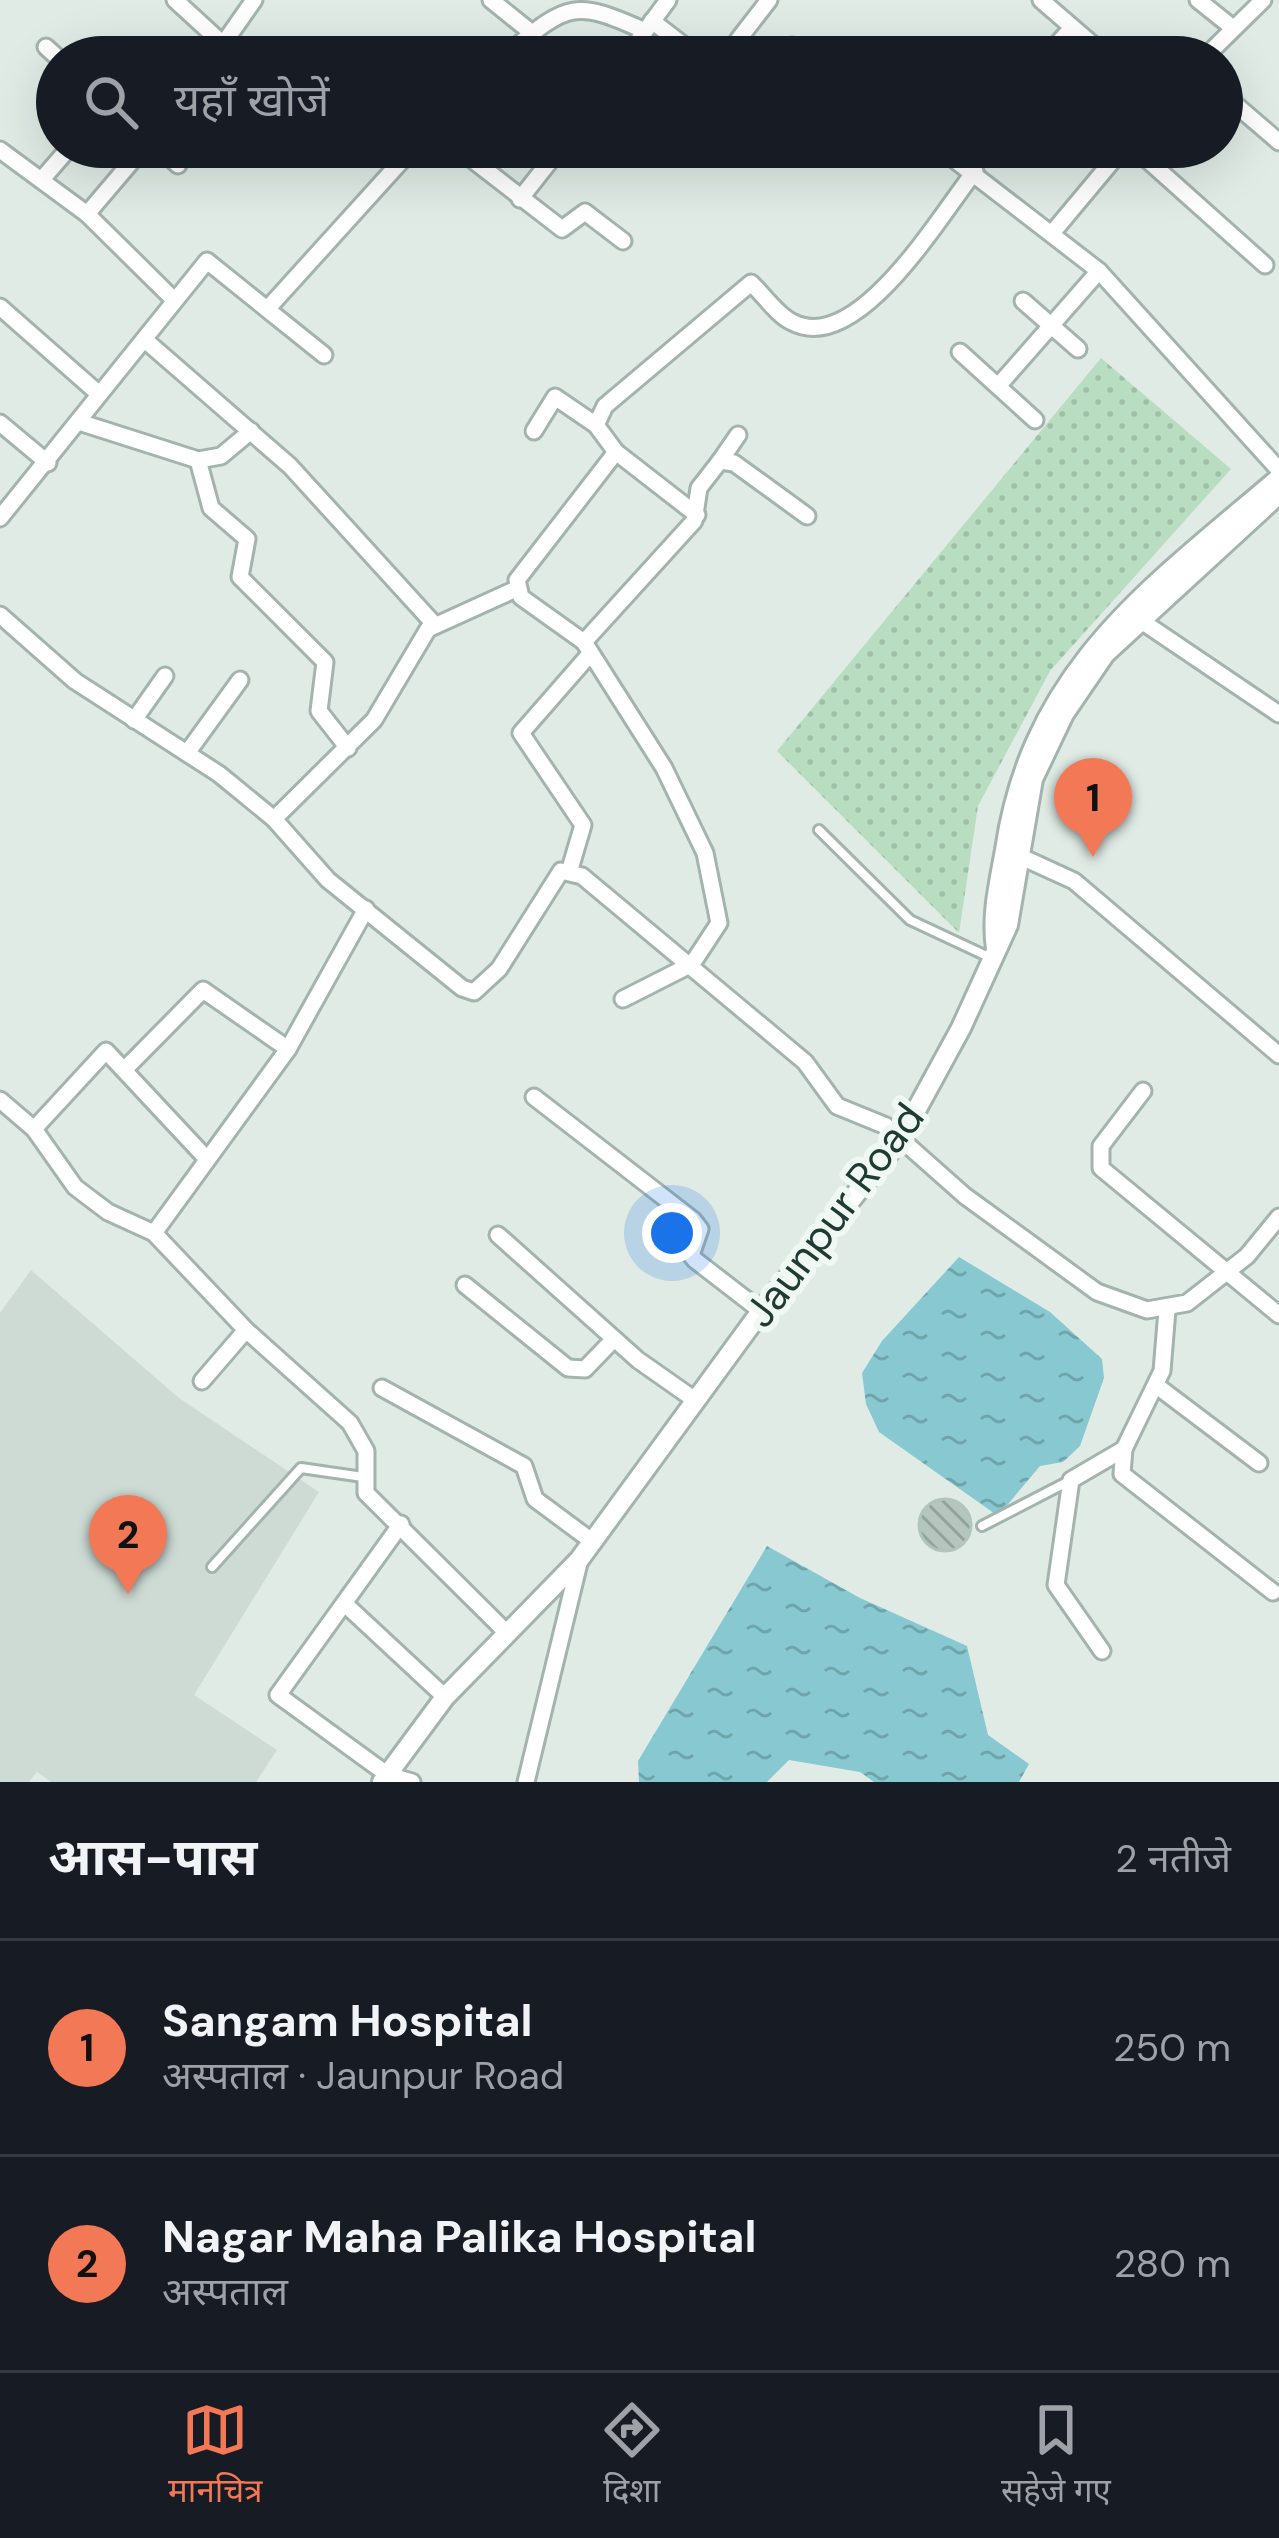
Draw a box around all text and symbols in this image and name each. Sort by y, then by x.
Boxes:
search box [36,36,1243,168]
icon: search [78,69,144,135]
text: यहाँ खोजें [174,71,329,130]
pin: 1 [1054,758,1132,857]
street label: Jaunpur Road [732,1092,936,1338]
your location [642,1203,702,1263]
pin: 2 [89,1495,167,1594]
text: आस-पास [48,1824,257,1891]
text: 2 नतीजे [1115,1833,1231,1884]
text: Sangam Hospital [162,1991,533,2050]
text: 1 [80,2022,94,2073]
text: 250 m [1113,2022,1231,2073]
text: अस्पताल · Jaunpur Road [162,2050,564,2101]
text: Nagar Maha Palika Hospital [162,2207,757,2266]
text: 2 [76,2238,98,2289]
text: 280 m [1114,2238,1231,2289]
text: अस्पताल [162,2266,288,2317]
tab: मानचित्र [168,2397,262,2515]
tab: दिशा [599,2397,665,2515]
tab: सहेजे गए [1001,2397,1111,2515]

